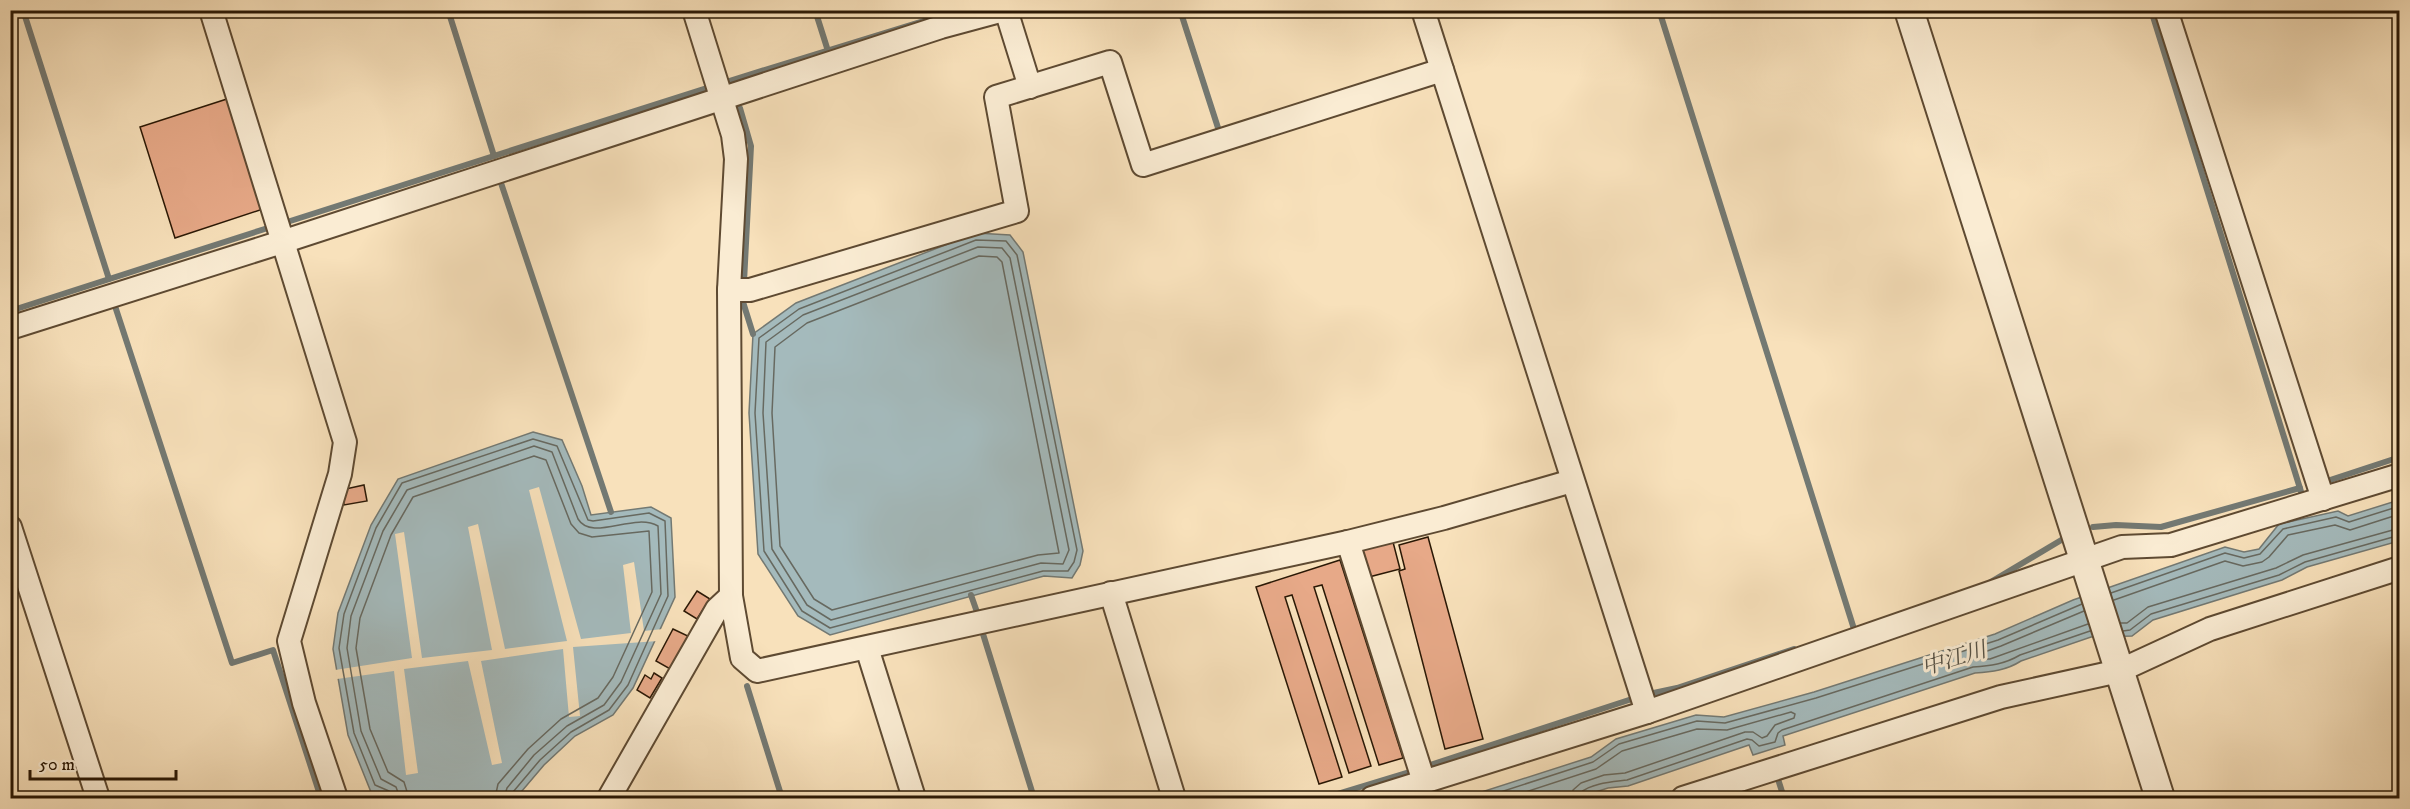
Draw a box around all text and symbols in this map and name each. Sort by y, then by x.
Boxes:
water label: 中江川 [1918,636,1991,682]
scale bar [30,743,176,781]
text: 50 m [39,754,75,776]

